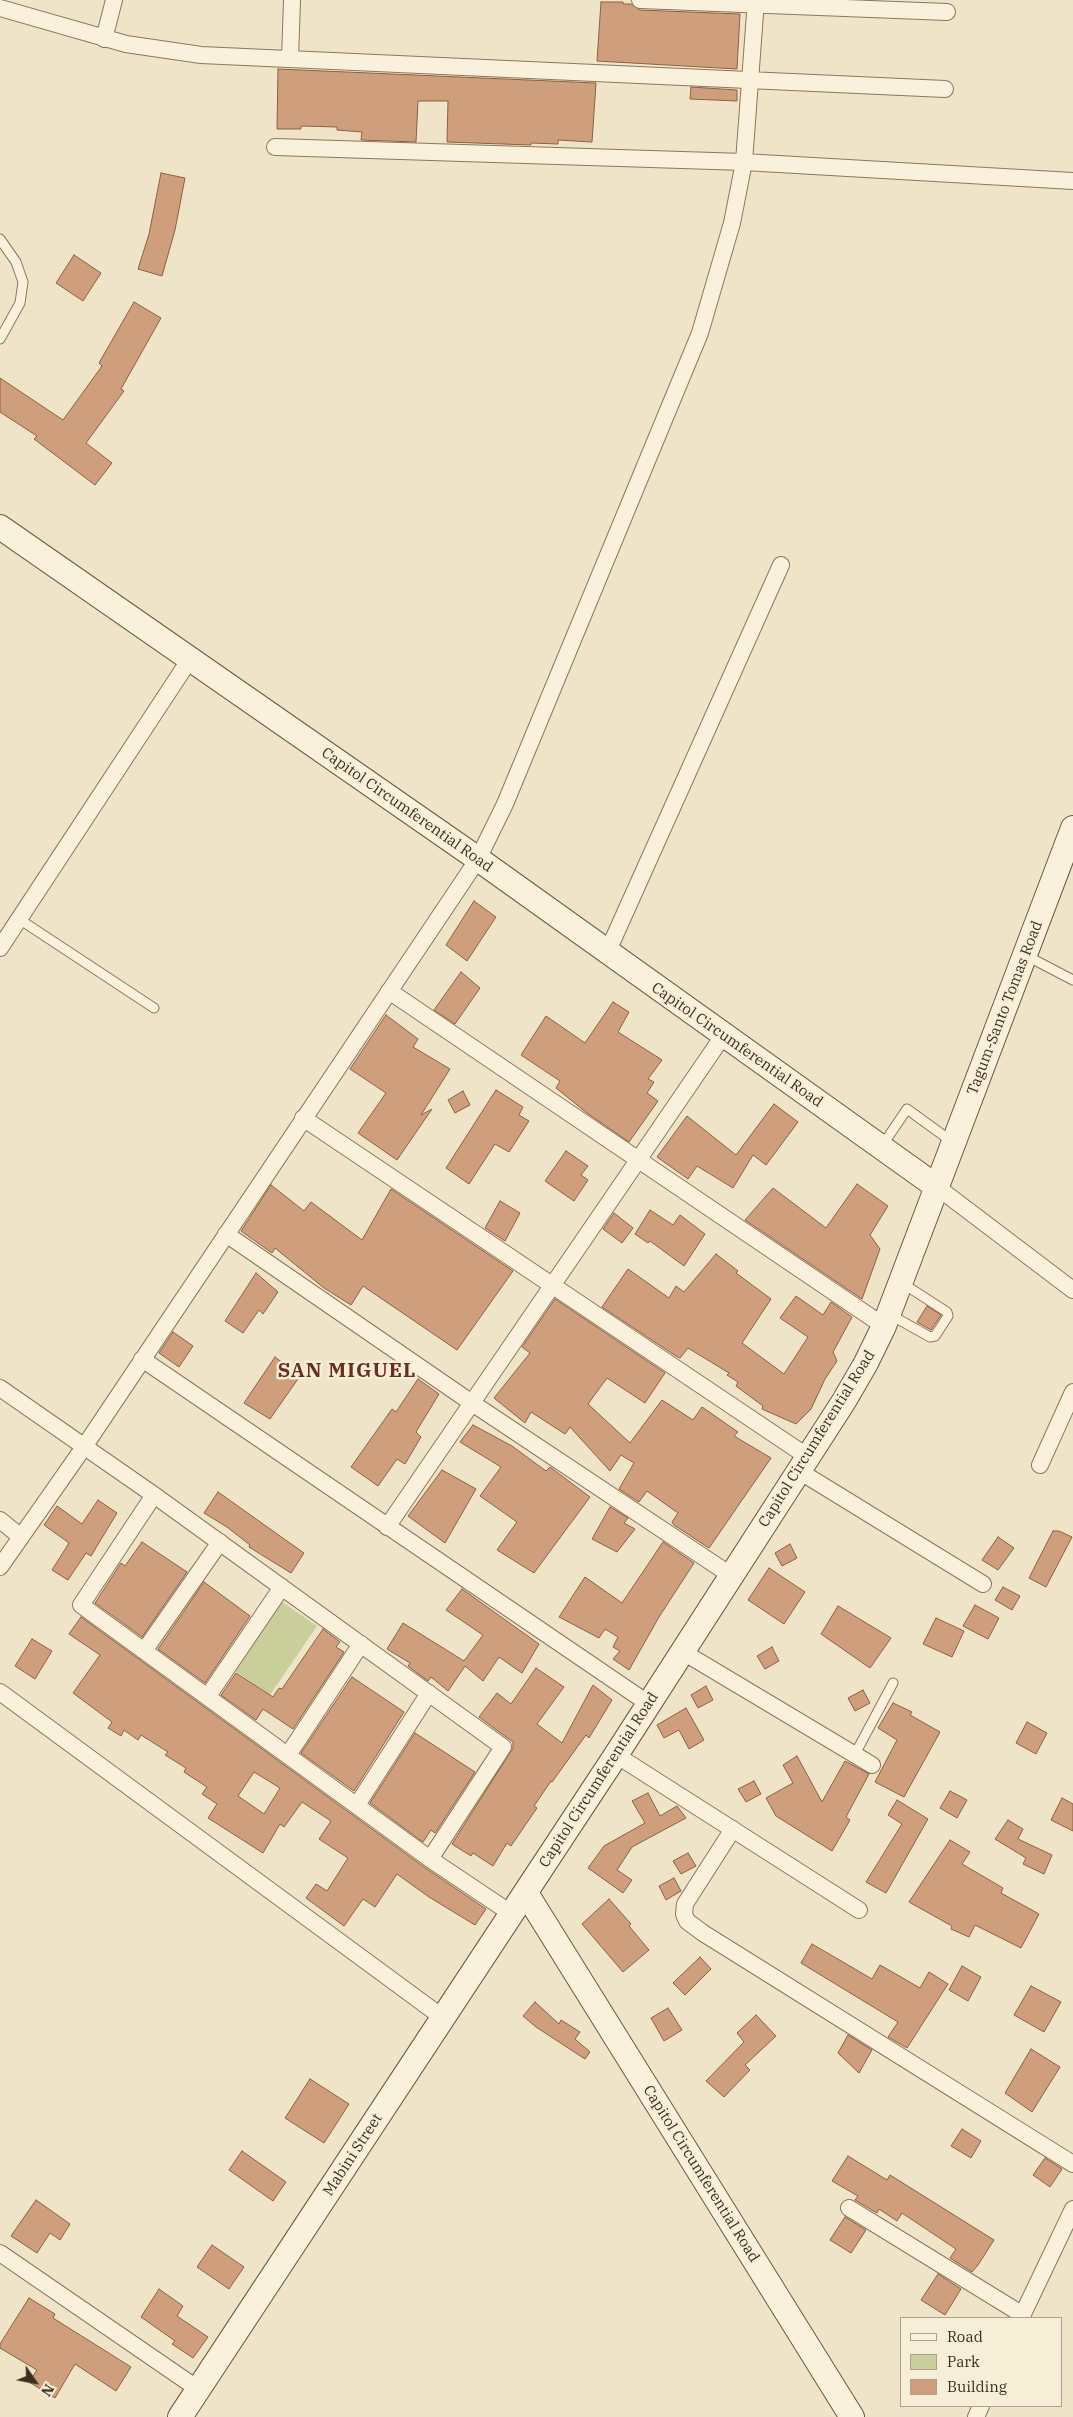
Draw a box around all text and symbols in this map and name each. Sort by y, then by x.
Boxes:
street label: Capitol Circumferential Road [318,744,496,876]
street label: Tagum-Santo Tomas Road [963,918,1047,1098]
street label: Capitol Circumferential Road [648,979,826,1111]
street label: Capitol Circumferential Road [755,1347,879,1531]
district label: SAN MIGUEL [276,1359,418,1383]
street label: Capitol Circumferential Road [536,1689,662,1871]
street label: Capitol Circumferential Road [639,2082,763,2266]
street label: Mabini Street [320,2110,386,2200]
legend [900,2317,1063,2407]
text: Road [947,2327,983,2346]
text: Park [947,2352,980,2371]
north arrow [10,2357,60,2407]
text: Building [947,2377,1007,2396]
text: N [37,2381,58,2400]

